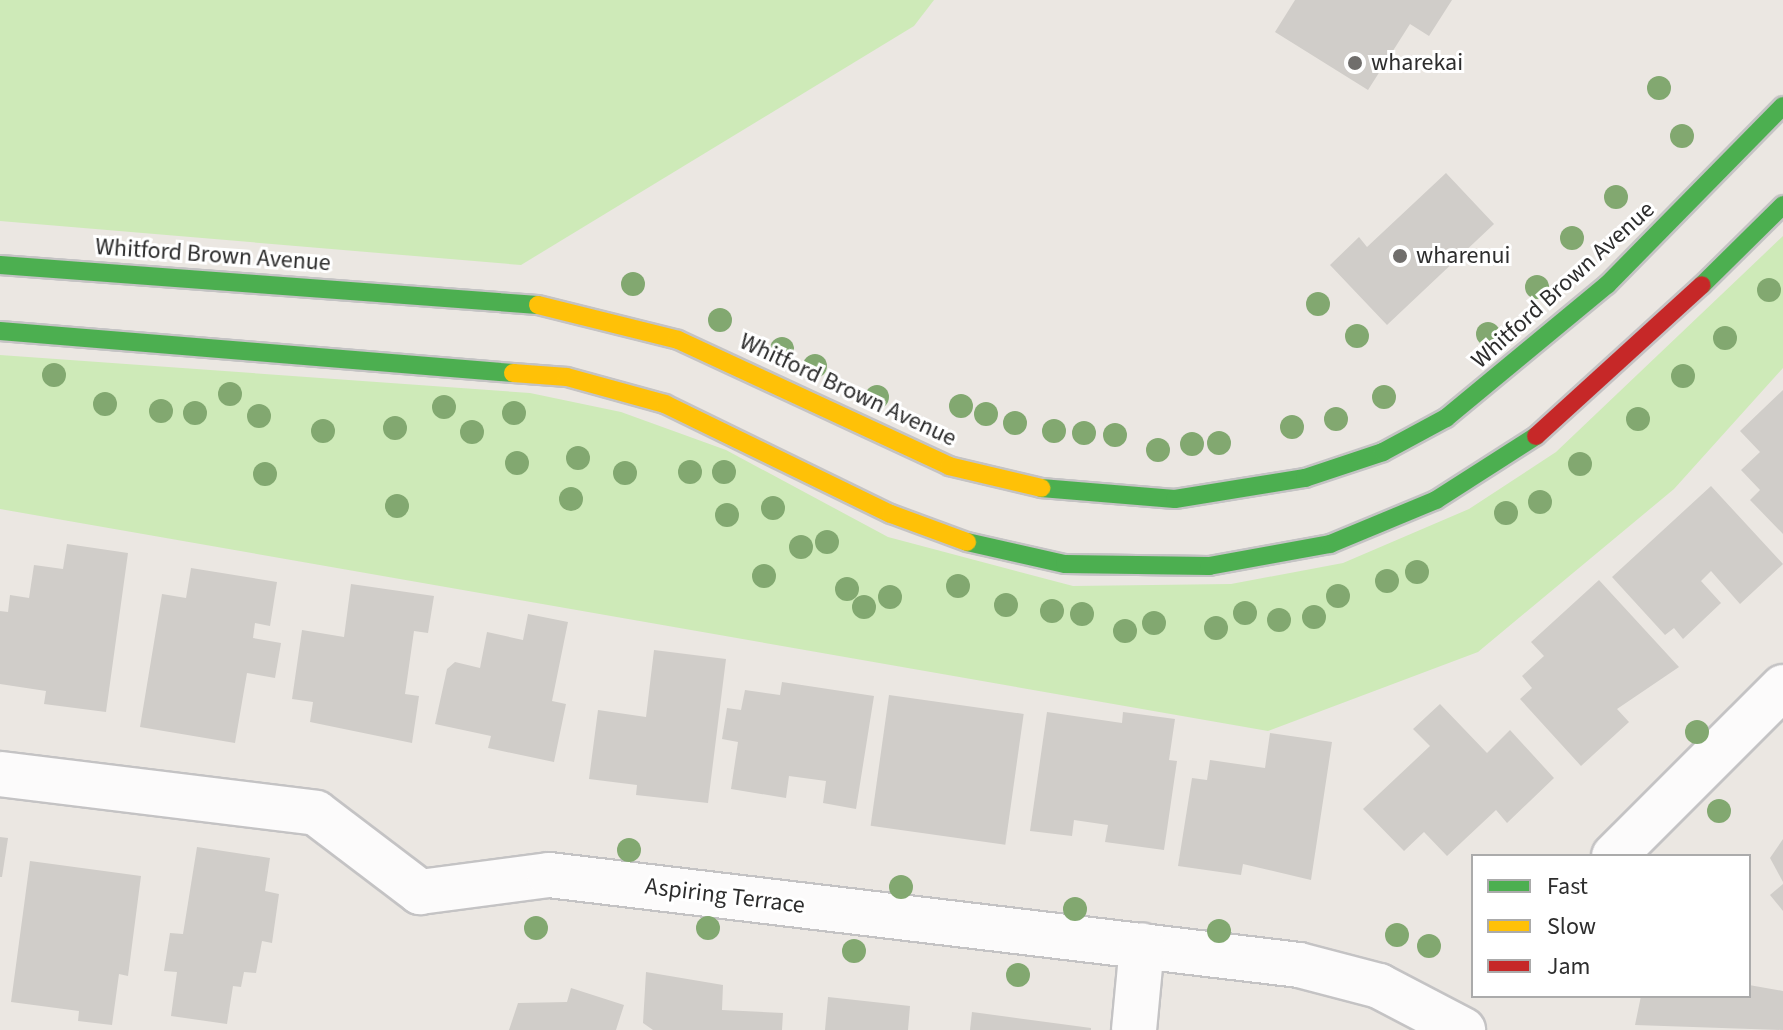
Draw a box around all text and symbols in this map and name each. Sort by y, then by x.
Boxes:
place label: wharekai [1371,49,1463,77]
marker: wharekai [1346,54,1364,72]
street label: Whitford Brown Avenue [1466,195,1660,375]
street label: Whitford Brown Avenue [94,232,332,278]
place label: wharenui [1416,242,1510,270]
marker: wharenui [1391,247,1409,265]
street label: Whitford Brown Avenue [735,327,961,453]
legend [1471,854,1751,998]
text: Fast [1547,869,1588,904]
street label: Aspiring Terrace [643,872,807,920]
text: Slow [1547,909,1596,944]
text: Jam [1547,949,1591,984]

